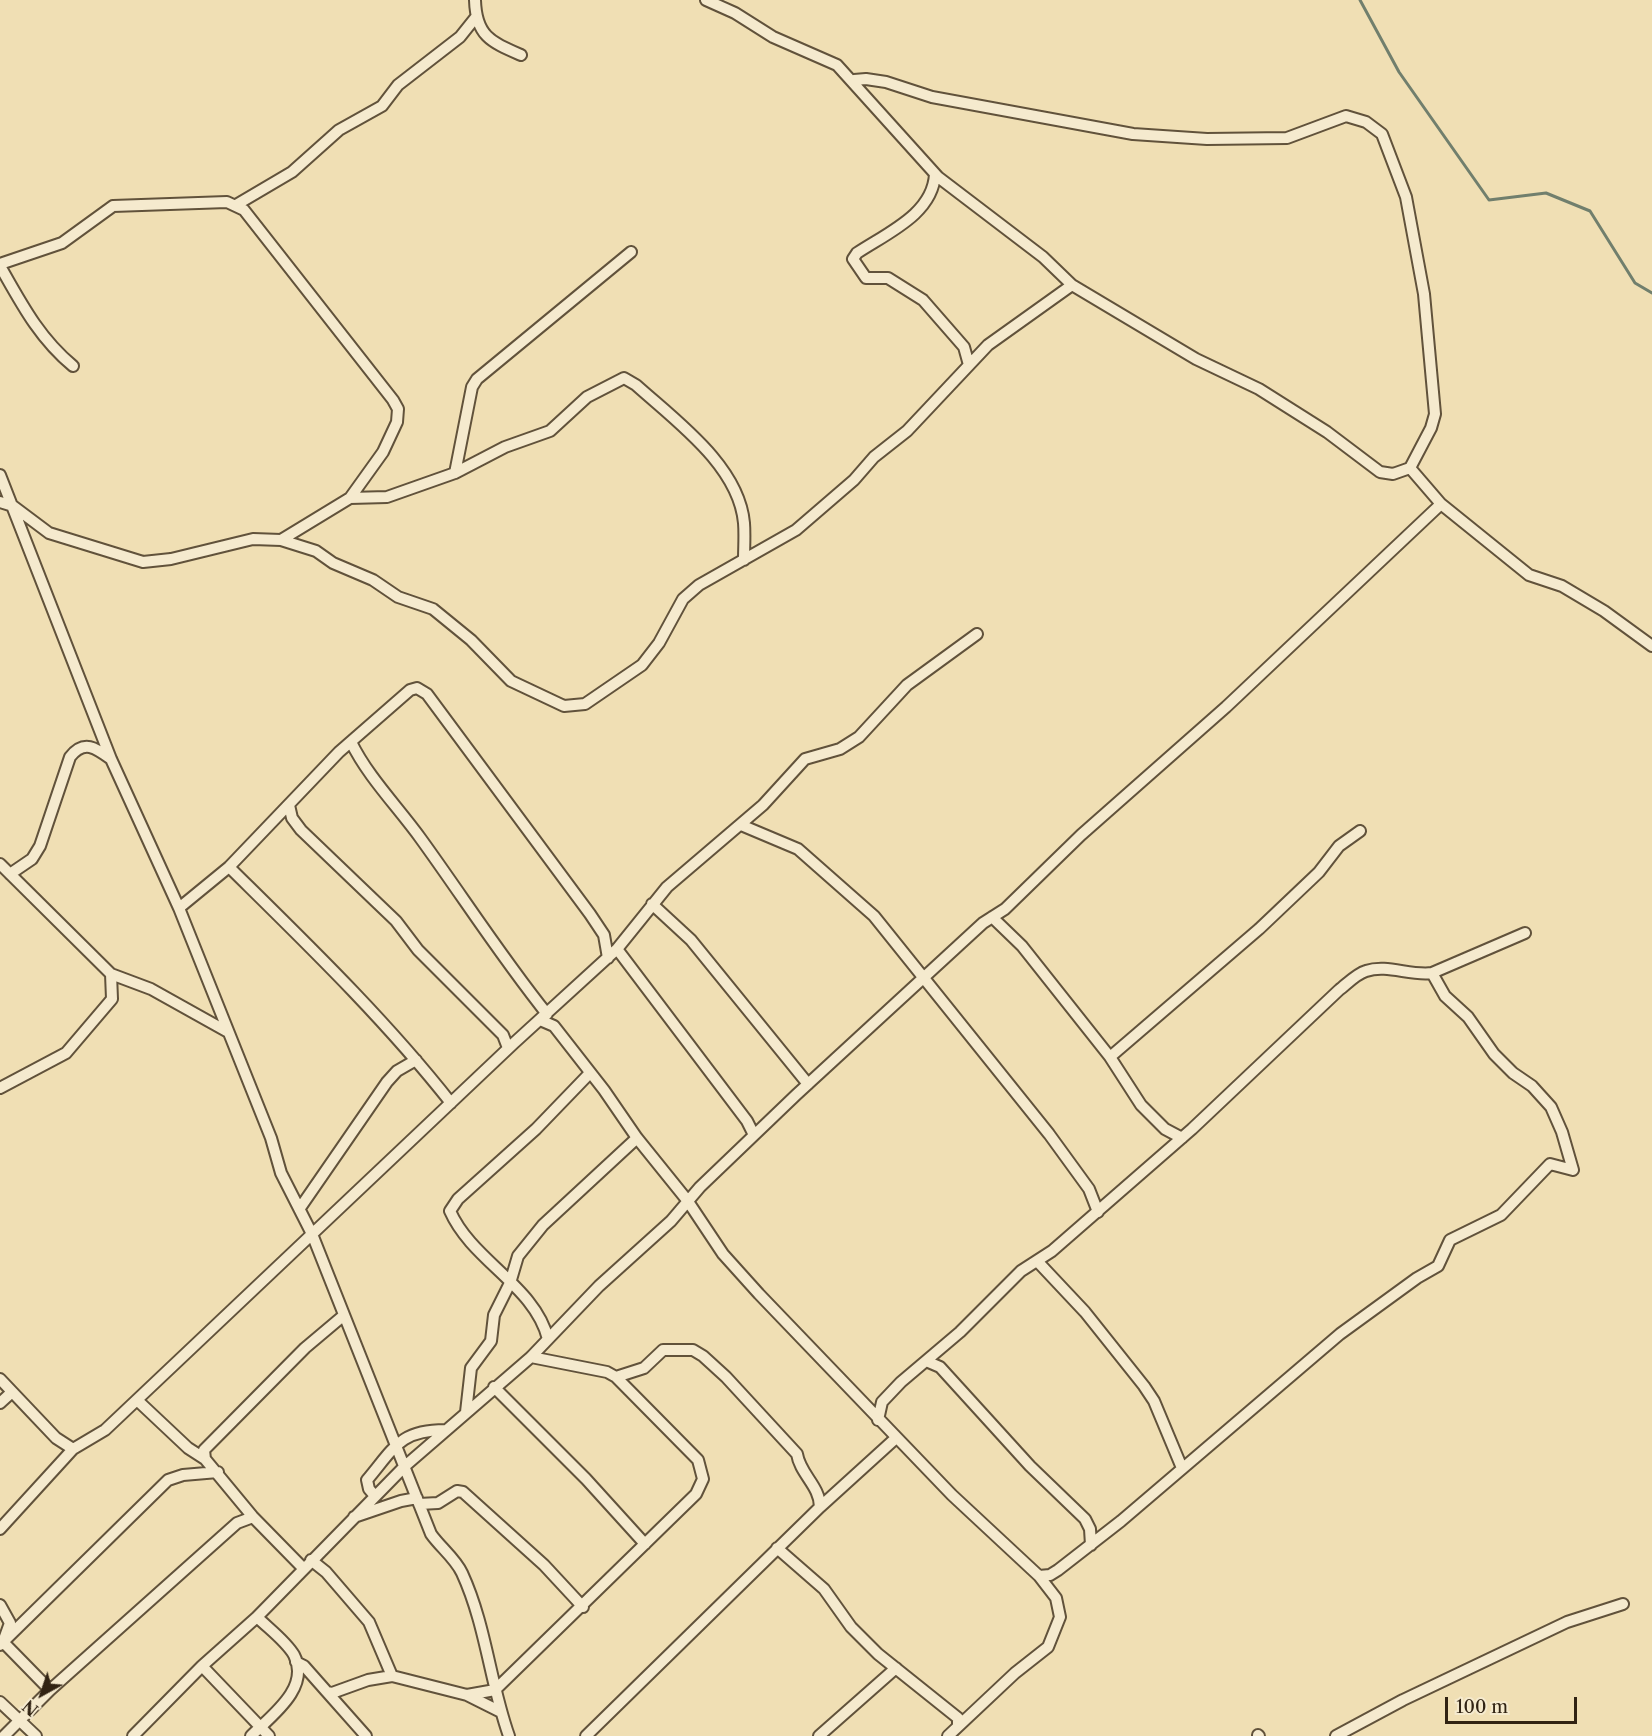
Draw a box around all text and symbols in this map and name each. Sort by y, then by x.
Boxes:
north arrow [12,1664,72,1724]
scale bar [1448,1685,1580,1723]
text: N [19,1696,42,1720]
text: 100 m [1456,1696,1508,1718]

